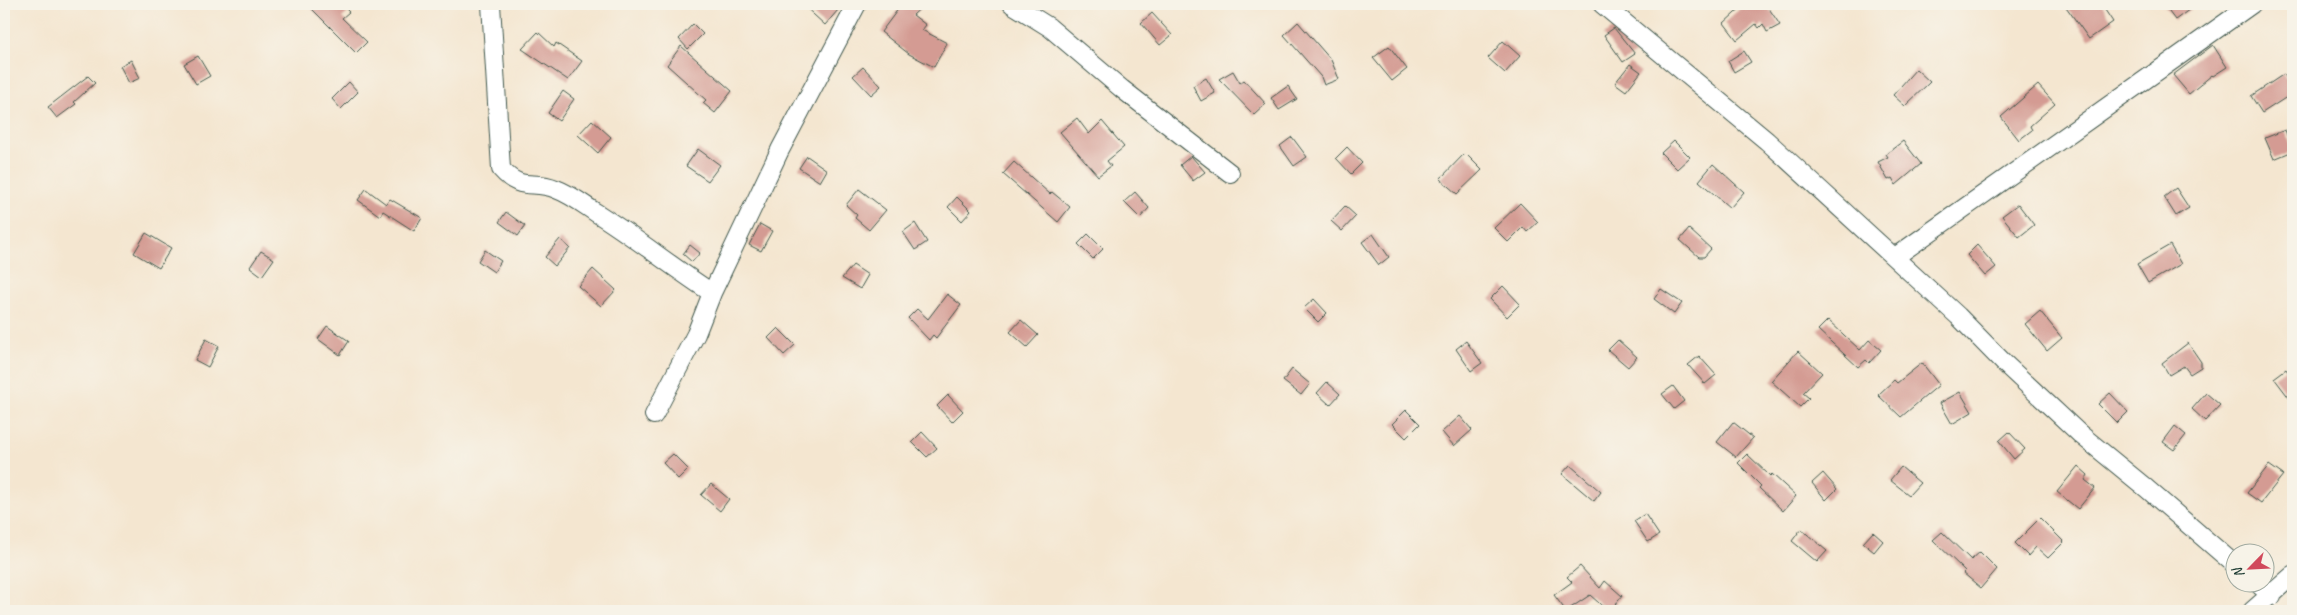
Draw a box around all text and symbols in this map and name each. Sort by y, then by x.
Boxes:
north arrow [2224,542,2274,592]
text: N [2228,564,2248,581]

